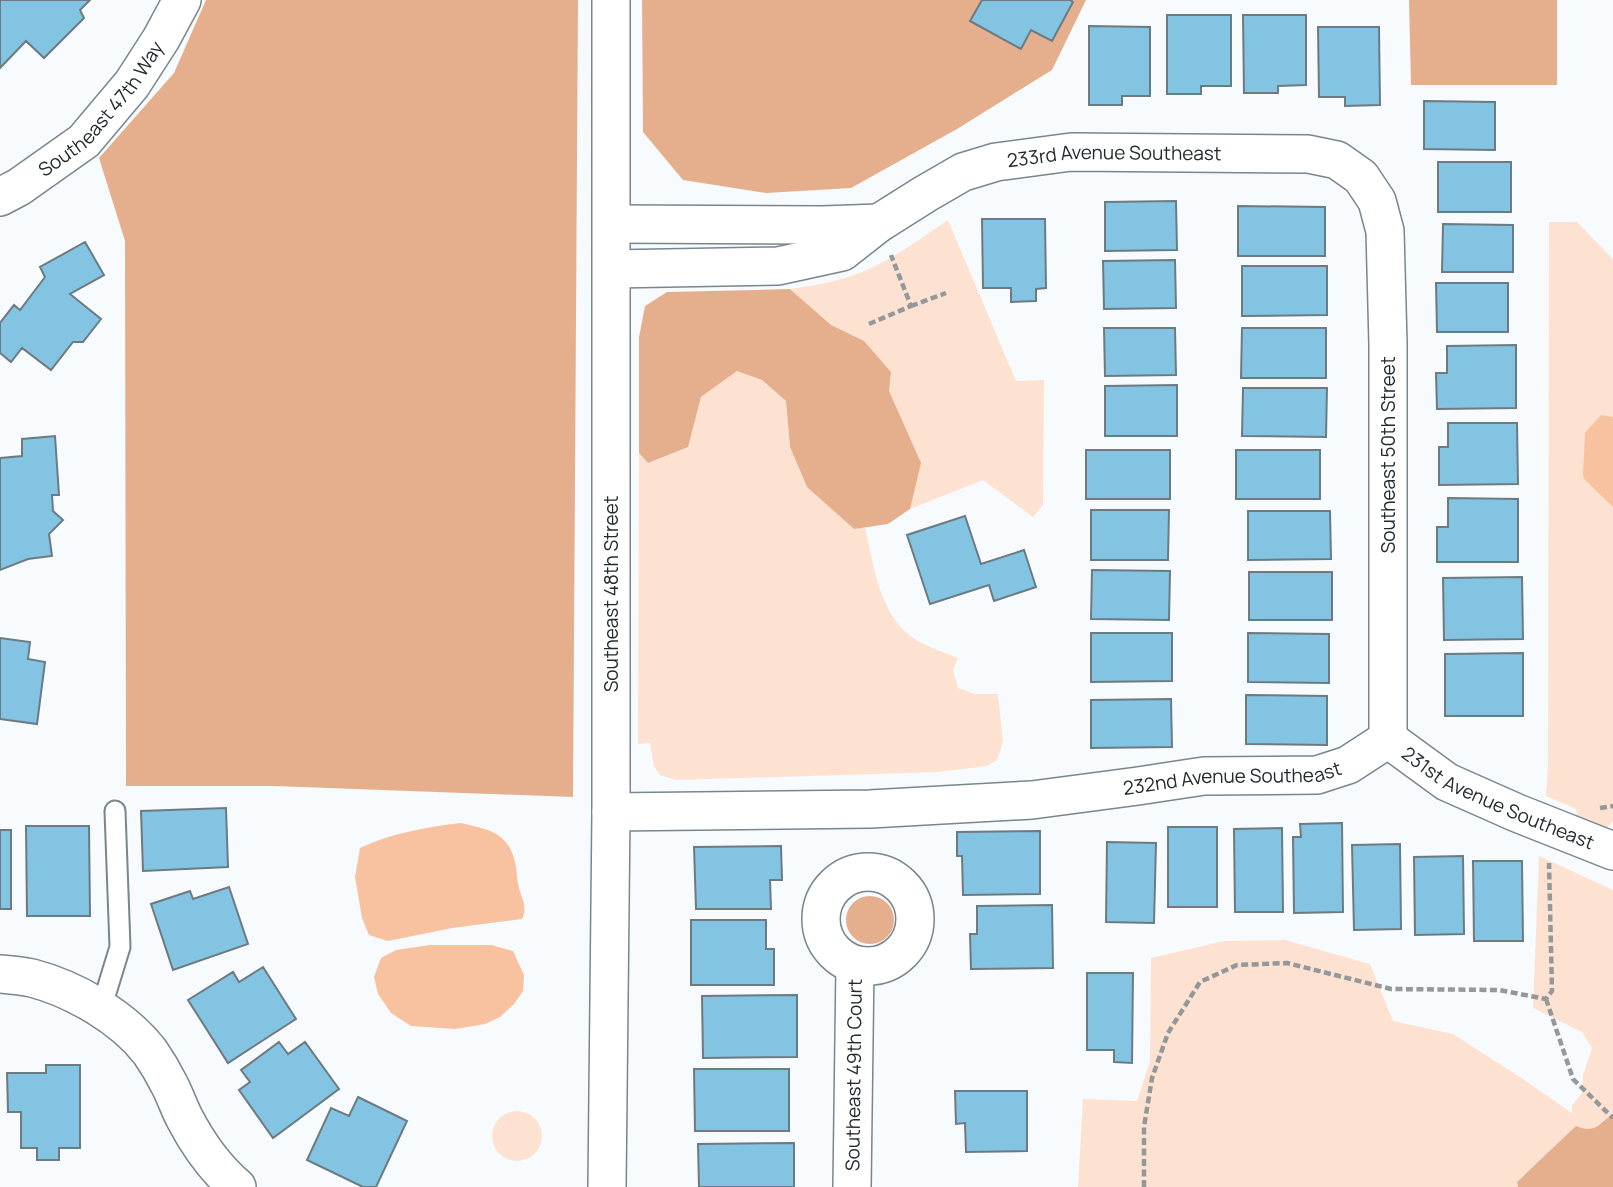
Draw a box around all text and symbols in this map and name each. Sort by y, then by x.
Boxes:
street label: Southeast 47th Way [33,36,169,182]
street label: 233rd Avenue Southeast [1005,139,1222,173]
street label: Southeast 50th Street [1375,356,1401,554]
street label: Southeast 48th Street [598,496,624,692]
street label: 231st Avenue Southeast [1397,740,1598,855]
street label: 232nd Avenue Southeast [1121,755,1345,801]
street label: Southeast 49th Court [839,979,868,1171]

